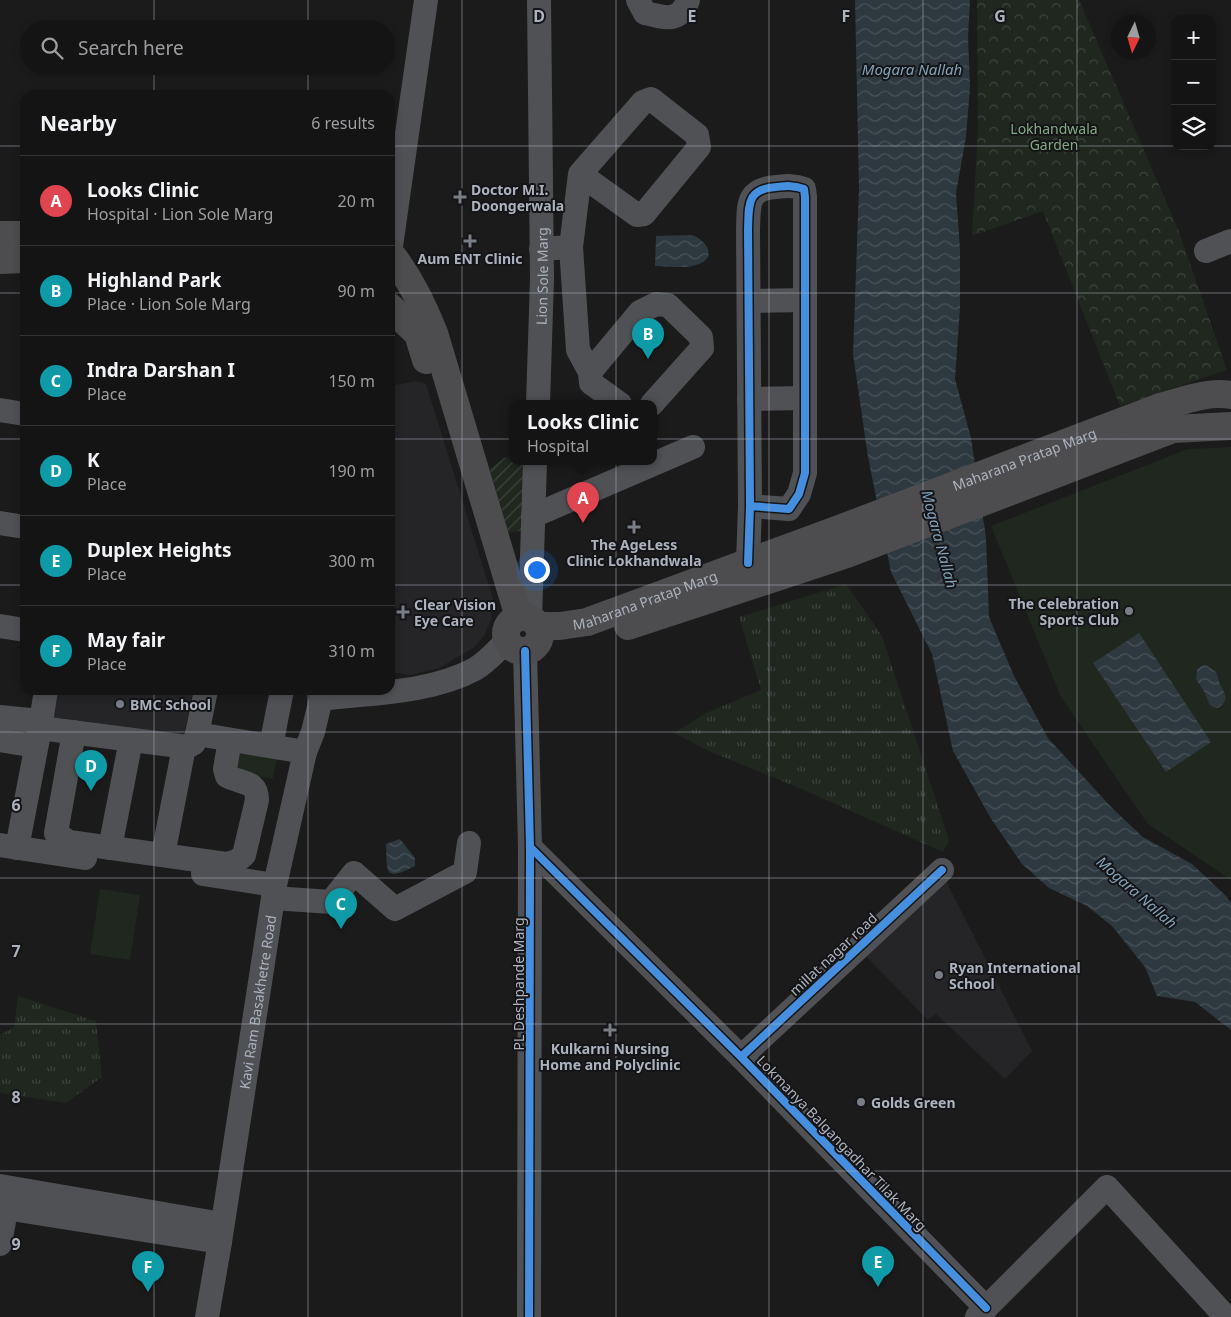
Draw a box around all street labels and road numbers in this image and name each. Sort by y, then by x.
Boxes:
street label: Lion Sole Marg [531,227,552,325]
street label: Maharana Pratap Marg [950,423,1099,495]
street label: Maharana Pratap Marg [571,565,720,634]
street label: millat nagar road [785,908,881,1000]
street label: Kavi Ram Basakhetre Road [234,914,280,1090]
street label: PL Deshpande Marg [509,918,528,1051]
street label: Lokmanya Balgangadhar Tilak Marg [753,1051,931,1235]

